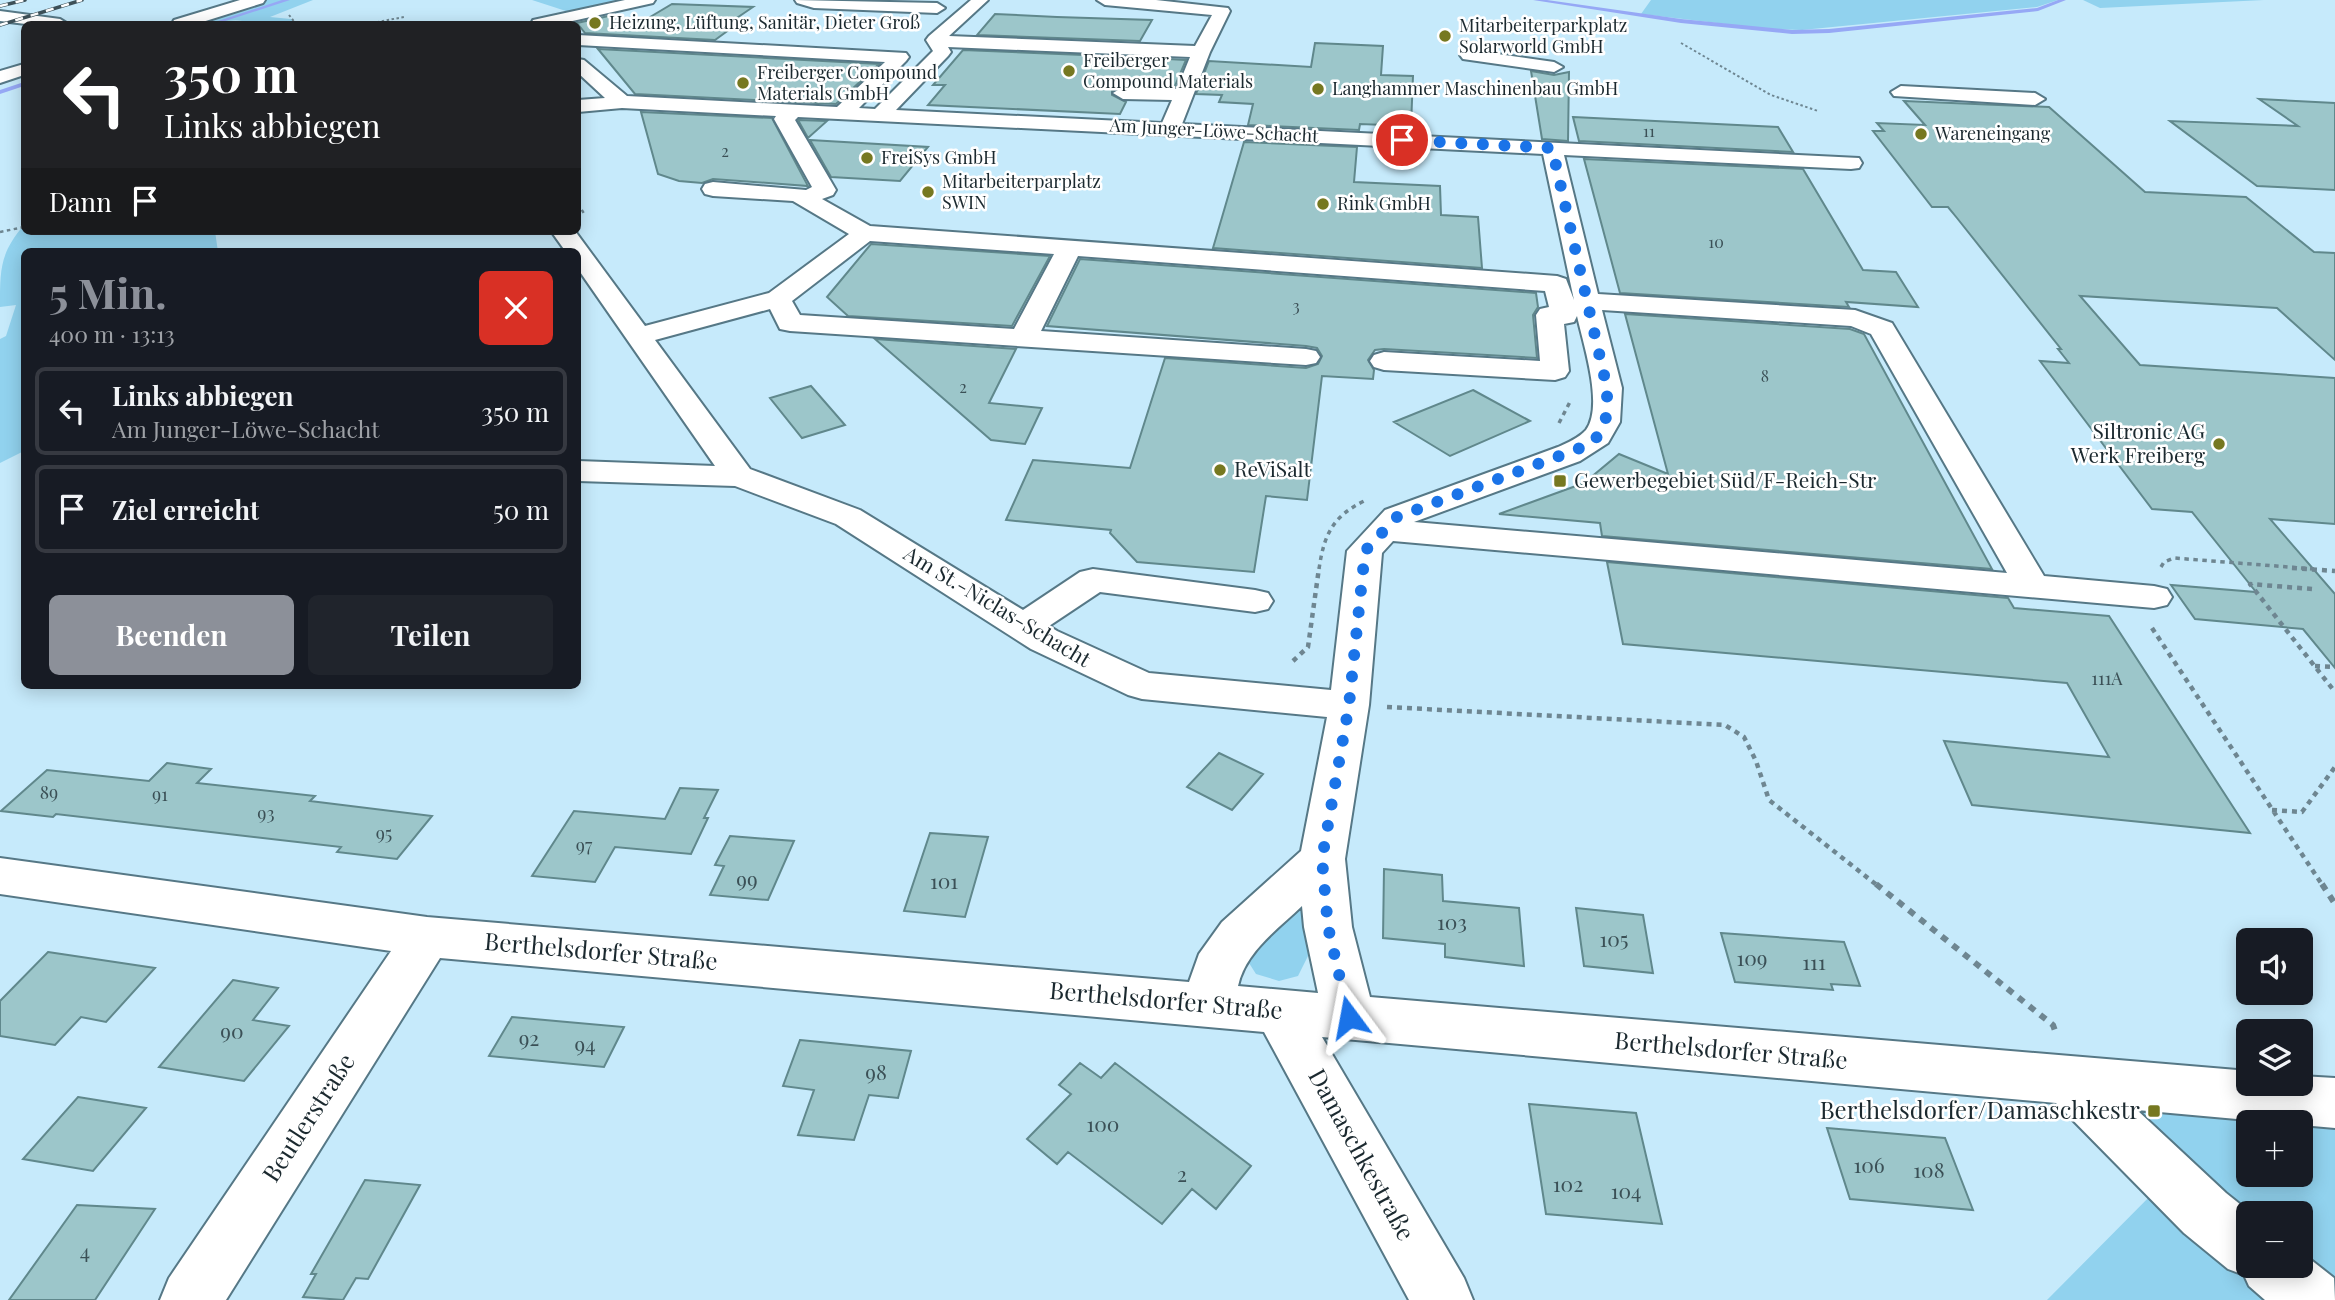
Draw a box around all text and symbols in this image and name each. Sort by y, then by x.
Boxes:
place label: Heizung, Lüftung, Sanitär, Dieter Groß [609,10,920,34]
place label: Mitarbeiterparkplatz Solarworld GmbH [1459,13,1627,58]
marker: Heizung, Lüftung, Sanitär, Dieter Groß [587,15,603,31]
marker: Mitarbeiterparkplatz Solarworld GmbH [1437,28,1453,44]
text: 350 m [164,40,298,105]
place label: Freiberger Compound Materials [1083,48,1253,93]
icon: left [49,49,140,140]
place label: Freiberger Compound Materials GmbH [757,60,938,105]
marker: Freiberger Compound Materials [1061,63,1077,79]
marker: Freiberger Compound Materials GmbH [735,75,751,91]
place label: Langhammer Maschinenbau GmbH [1332,76,1618,100]
marker: Langhammer Maschinenbau GmbH [1310,81,1326,97]
text: Links abbiegen [164,103,381,146]
pin [1372,110,1432,170]
street label: Am Junger-Löwe-Schacht [1108,112,1320,147]
house number: 11 [1643,120,1655,141]
icon: arrive [1383,121,1421,159]
place label: Wareneingang [1934,121,2051,145]
marker: Wareneingang [1913,126,1929,142]
house number: 2 [721,140,729,161]
place label: FreiSys GmbH [881,145,997,169]
marker: FreiSys GmbH [859,150,875,166]
place label: Mitarbeiterparplatz SWIN [942,169,1101,214]
icon: arrive [126,182,164,220]
text: Dann [49,184,112,219]
marker: Mitarbeiterparplatz SWIN [920,184,936,200]
place label: Rink GmbH [1337,191,1431,215]
marker: Rink GmbH [1315,196,1331,212]
house number: 10 [1708,231,1724,252]
text: 5 Min. [49,264,167,320]
button: close [479,271,553,345]
house number: 3 [1292,295,1300,316]
text: 400 m · 13:13 [49,318,175,349]
house number: 8 [1761,365,1769,386]
house number: 2 [959,376,967,397]
text: Links abbiegen [112,378,293,413]
icon: left [53,392,91,430]
text: 350 m [481,394,549,429]
text: Am Junger-Löwe-Schacht [112,413,379,444]
place label: Siltronic AG Werk Freiberg [2070,416,2205,468]
marker: Siltronic AG Werk Freiberg [2211,436,2227,452]
place label: ReViSalt [1234,454,1312,482]
marker: ReViSalt [1212,462,1228,478]
place label: Gewerbegebiet Süd/F-Reich-Str [1574,465,1877,493]
marker: Gewerbegebiet Süd/F-Reich-Str [1552,473,1568,489]
icon: arrive [53,490,91,528]
text: Ziel erreicht [112,492,259,527]
text: 50 m [493,492,549,527]
street label: Am St.-Niclas-Schacht [899,538,1097,672]
button: Beenden [49,595,294,675]
button: Teilen [308,595,553,675]
house number: 111A [2091,666,2123,690]
house number: 89 [40,780,58,804]
house number: 91 [152,782,168,806]
house number: 93 [257,801,275,825]
house number: 95 [376,821,392,845]
house number: 97 [576,833,593,857]
house number: 99 [736,864,758,892]
house number: 101 [930,866,958,894]
house number: 103 [1437,907,1467,935]
street label: Berthelsdorfer Straße [483,924,719,976]
house number: 105 [1599,924,1629,952]
map controls [2236,928,2313,1278]
button: sound [2236,928,2313,1005]
house number: 109 [1736,943,1768,971]
house number: 111 [1802,947,1826,975]
street label: Berthelsdorfer Straße [1048,973,1284,1025]
position arrow [1312,980,1386,1054]
house number: 90 [220,1016,244,1044]
button: layers [2236,1019,2313,1096]
house number: 92 [519,1023,539,1051]
street label: Berthelsdorfer Straße [1613,1023,1849,1075]
house number: 94 [574,1029,596,1057]
street label: Beutlerstraße [254,1047,361,1187]
house number: 98 [865,1057,887,1085]
street label: Damaschkestraße [1302,1062,1423,1246]
place label: Berthelsdorfer/Damaschkestr [1820,1093,2140,1125]
marker: Berthelsdorfer/Damaschkestr [2146,1103,2162,1119]
house number: 100 [1087,1109,1119,1137]
button: + [2236,1110,2313,1187]
house number: 106 [1853,1150,1885,1178]
house number: 108 [1913,1155,1945,1183]
house number: 2 [1177,1159,1187,1187]
house number: 102 [1553,1169,1583,1197]
house number: 104 [1611,1176,1641,1204]
button: − [2236,1201,2313,1278]
house number: 4 [80,1236,90,1264]

